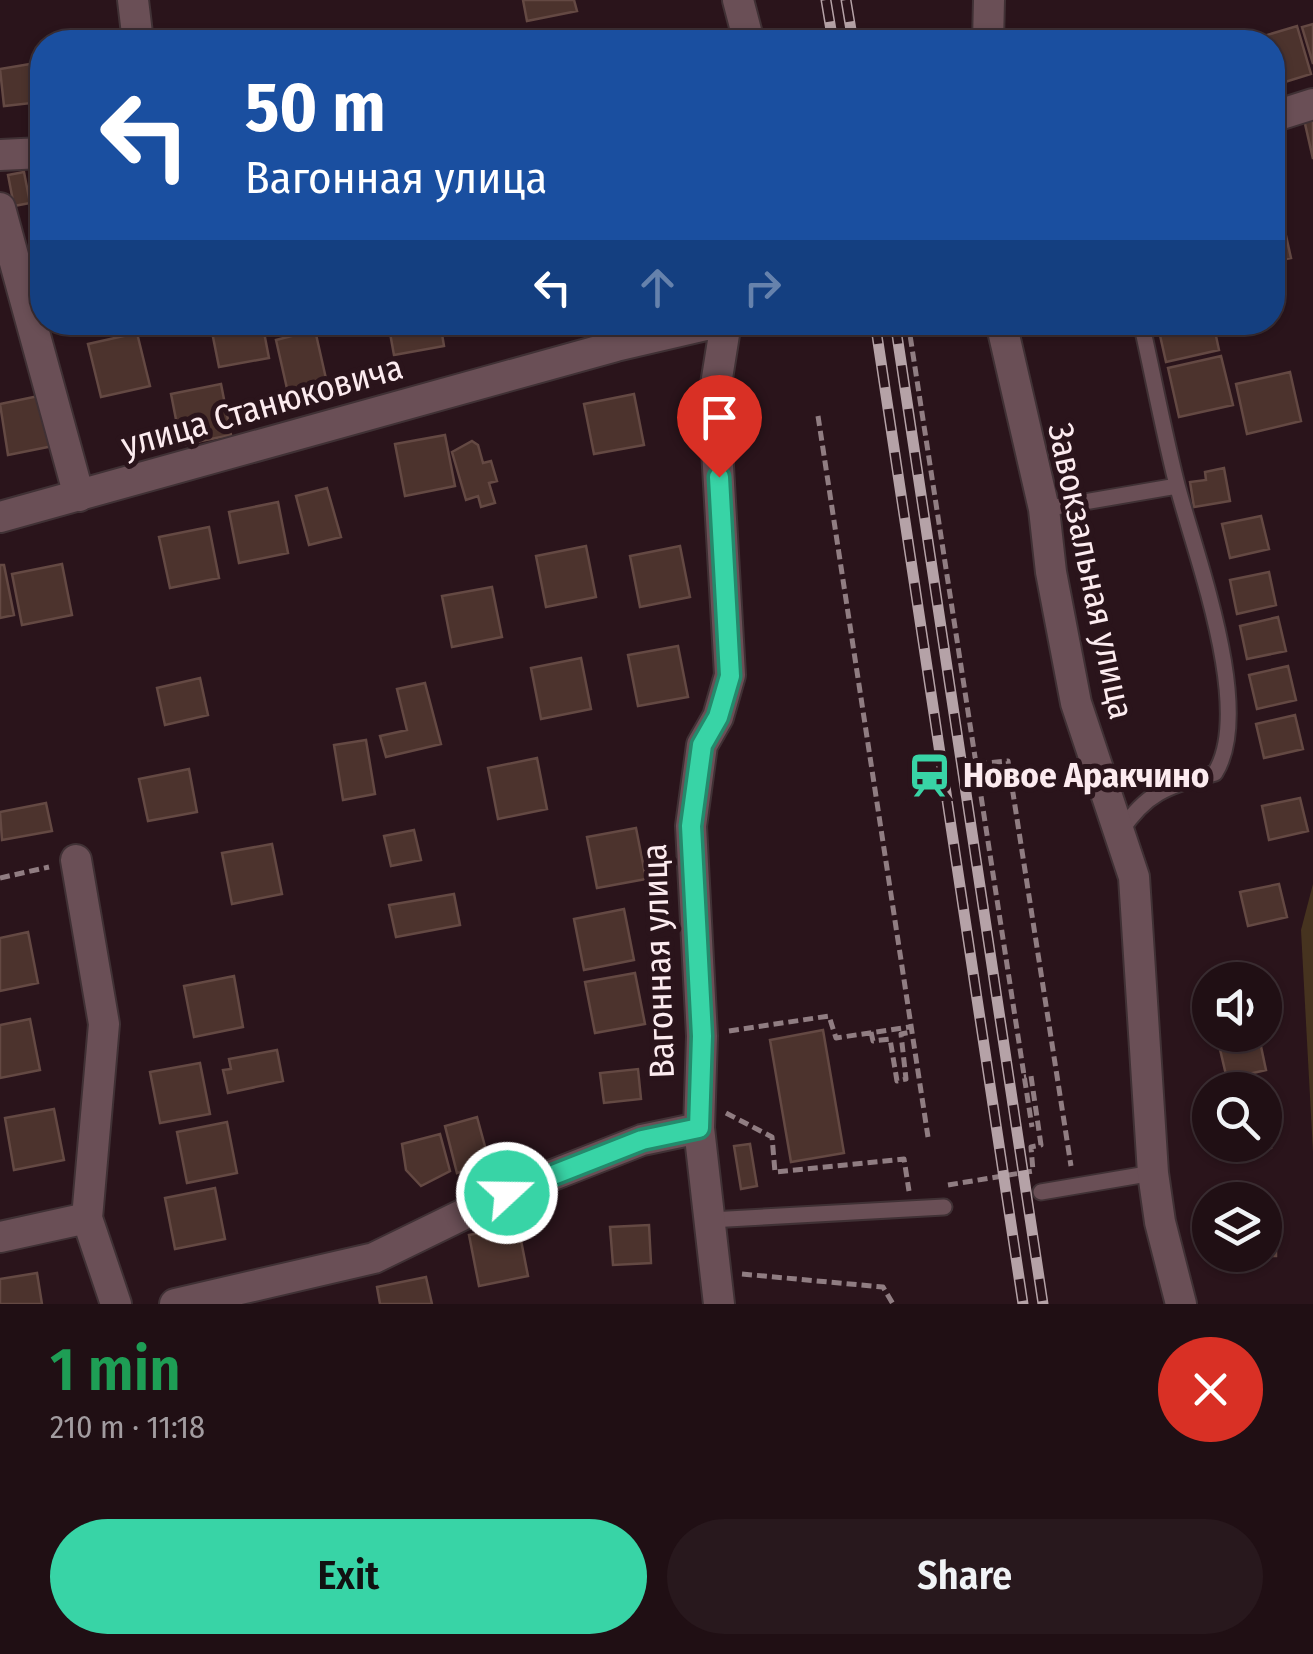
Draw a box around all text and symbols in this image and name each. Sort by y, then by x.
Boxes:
text: 50 m [245,66,386,150]
icon: left [80,70,210,200]
text: Вагонная улица [245,151,547,205]
icon: left [525,260,580,315]
icon: ahead [630,260,685,315]
icon: right [735,260,790,315]
street label: улица Станюковича [116,346,408,466]
pin [677,375,762,478]
icon: arrive [692,390,747,445]
street label: Завокзальная улица [1039,419,1143,723]
station icon: Новое Аракчино [906,751,954,799]
place label: Новое Аракчино [963,754,1210,796]
street label: Вагонная улица [633,843,683,1079]
map controls [1192,962,1282,1272]
button: sound [1192,962,1282,1052]
button: search [1192,1072,1282,1162]
position arrow [455,1141,559,1245]
button: layers [1192,1182,1282,1272]
text: 1 min [50,1334,181,1406]
button: close [1158,1337,1263,1442]
text: 210 m · 11:18 [50,1408,205,1446]
button: Exit [50,1519,647,1634]
button: Share [667,1519,1263,1634]

